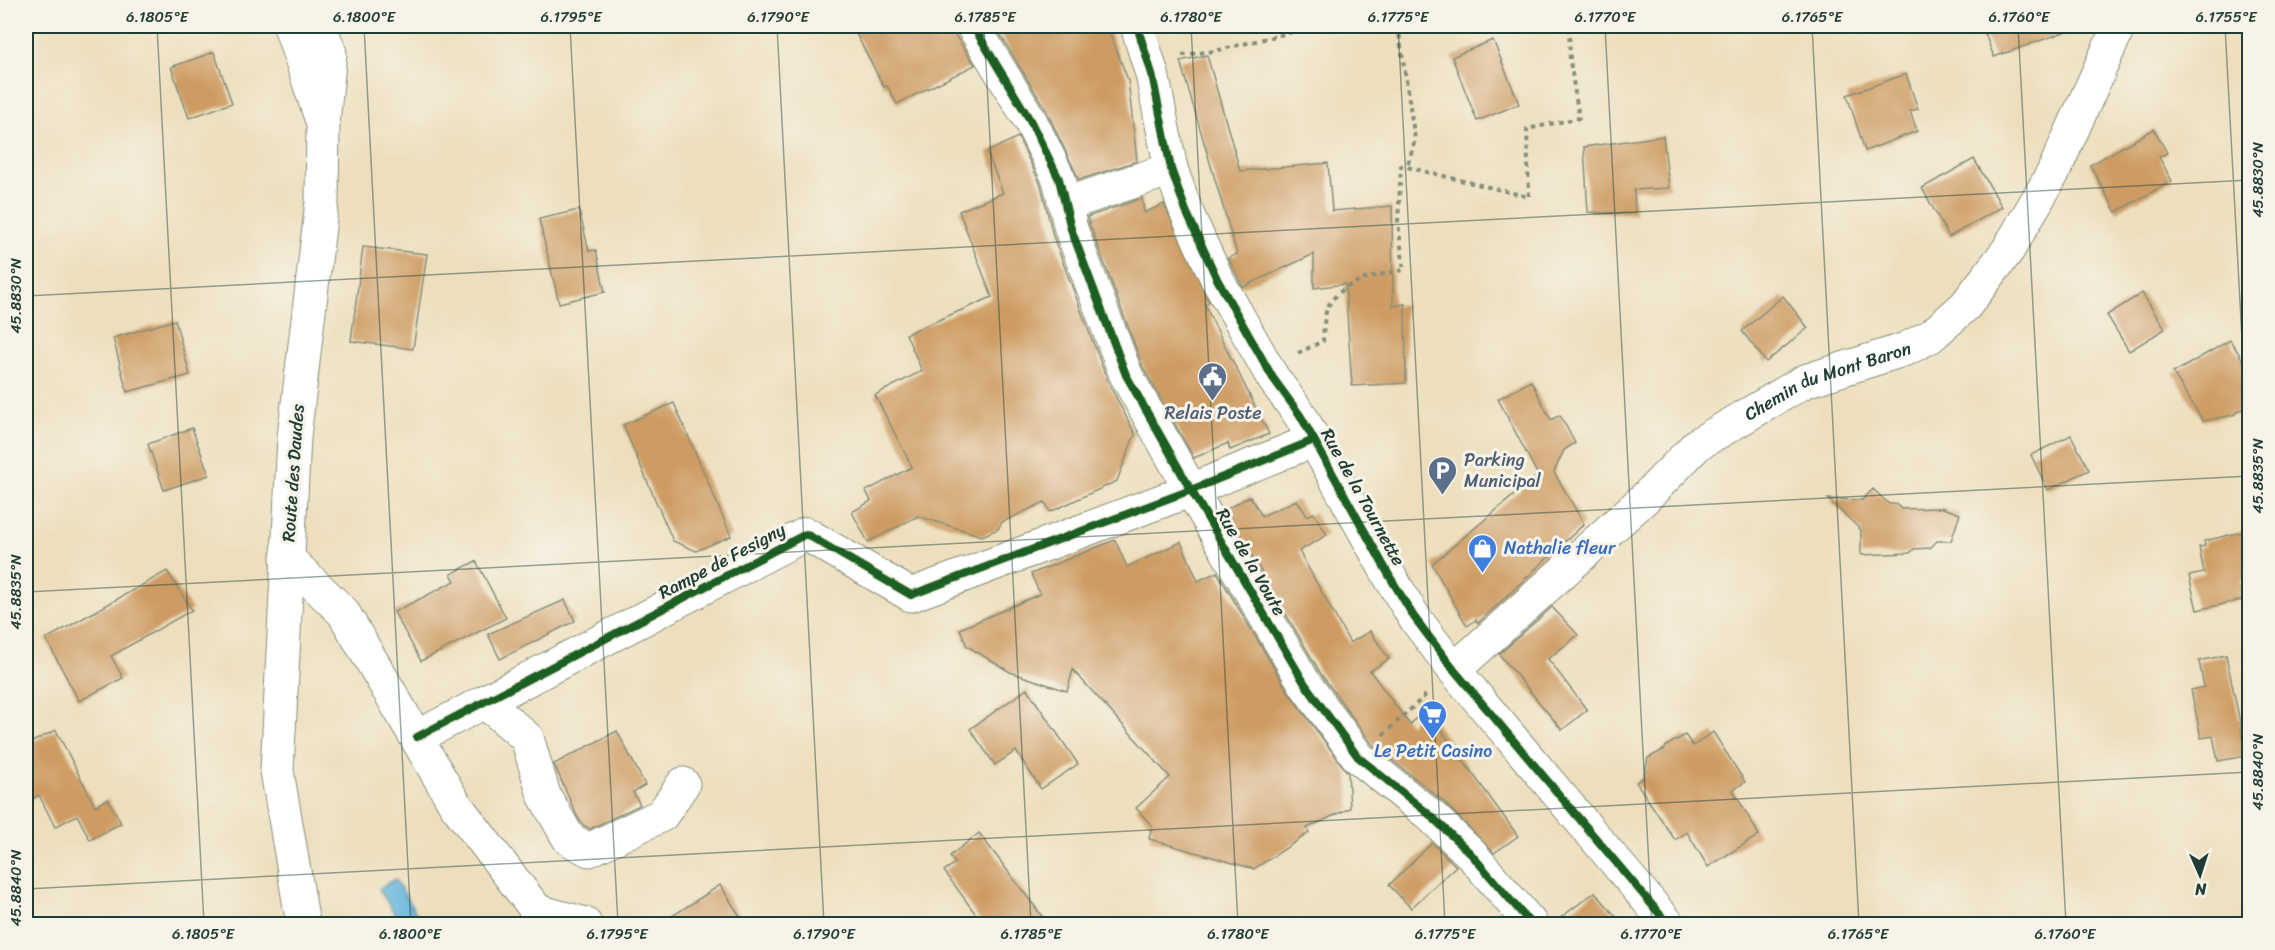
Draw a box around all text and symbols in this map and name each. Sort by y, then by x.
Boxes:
text: 6.1805°E [126,4,190,30]
text: 6.1800°E [333,4,397,30]
text: 6.1795°E [540,4,603,30]
text: 6.1790°E [747,4,810,30]
text: 6.1785°E [954,4,1017,30]
text: 6.1780°E [1160,4,1223,30]
text: 6.1775°E [1368,4,1430,30]
text: 6.1770°E [1575,4,1637,30]
text: 6.1765°E [1782,4,1844,30]
text: 6.1760°E [1989,4,2051,30]
text: 6.1755°E [2195,4,2258,30]
text: 45.8830°N [2245,142,2271,218]
text: 45.8830°N [3,258,29,334]
street label: Chemin du Mont Baron [1738,332,1916,430]
public building icon: Relais Poste [1197,360,1229,402]
place label: Relais Poste [1165,397,1261,429]
street label: Route des Daudes [272,402,314,543]
street label: Rue de la Tournette [1312,422,1414,572]
text: 45.8835°N [2245,438,2271,514]
place label: Parking Municipal [1464,444,1541,497]
parking icon: Parking Municipal [1427,454,1459,496]
street label: Rue de la Voute [1207,502,1295,622]
street label: Rampe de Fesigny [652,514,792,608]
shop icon: Nathalie fleur [1467,532,1499,574]
place label: Nathalie fleur [1504,532,1617,564]
text: 45.8835°N [3,554,29,630]
supermarket icon: Le Petit Casino [1417,698,1449,740]
text: 45.8840°N [2245,733,2271,810]
place label: Le Petit Casino [1374,735,1492,767]
north arrow [2170,845,2230,905]
text: 45.8840°N [3,849,29,926]
text: N [2194,875,2208,904]
text: 6.1805°E [172,921,236,947]
text: 6.1800°E [379,921,443,947]
text: 6.1795°E [586,921,649,947]
text: 6.1790°E [793,921,856,947]
text: 6.1785°E [1000,921,1063,947]
text: 6.1780°E [1207,921,1270,947]
text: 6.1775°E [1415,921,1477,947]
text: 6.1770°E [1621,921,1683,947]
text: 6.1765°E [1828,921,1890,947]
text: 6.1760°E [2035,921,2097,947]

